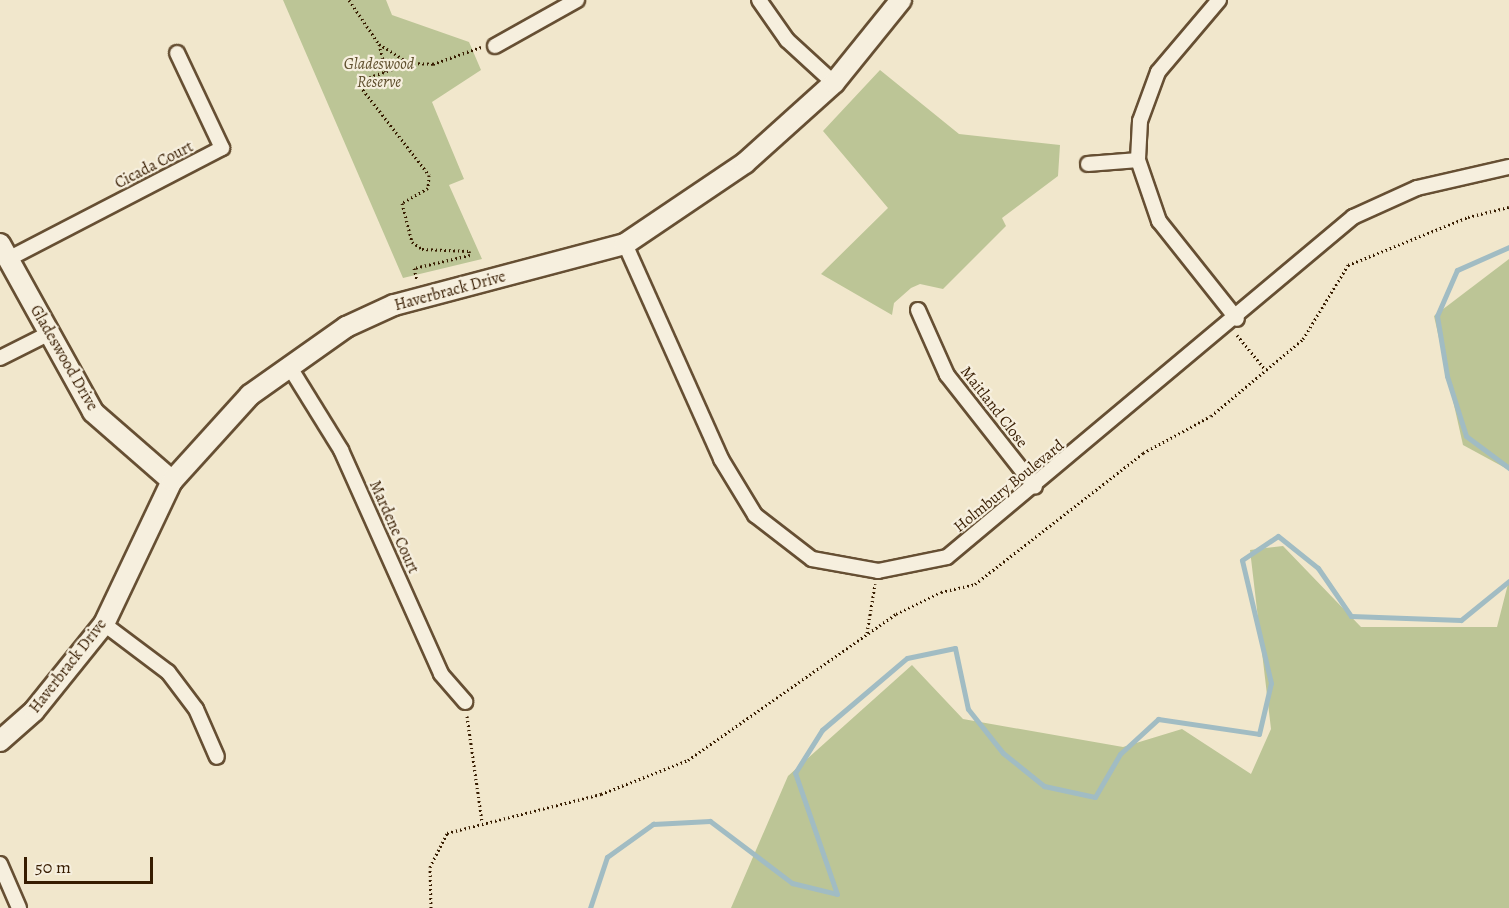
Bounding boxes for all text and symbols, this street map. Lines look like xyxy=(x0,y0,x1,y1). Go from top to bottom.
park label: Gladeswood Reserve xyxy=(344,54,414,92)
street label: Cicada Court xyxy=(112,137,196,193)
street label: Haverbrack Drive xyxy=(392,267,508,315)
street label: Gladeswood Drive xyxy=(26,302,102,414)
street label: Maitland Close xyxy=(956,362,1032,452)
street label: Holmbury Boulevard xyxy=(950,436,1068,536)
street label: Mardene Court xyxy=(365,478,423,576)
street label: Haverbrack Drive xyxy=(25,615,111,717)
scale bar xyxy=(27,845,156,883)
text: 50 m xyxy=(35,855,71,879)

